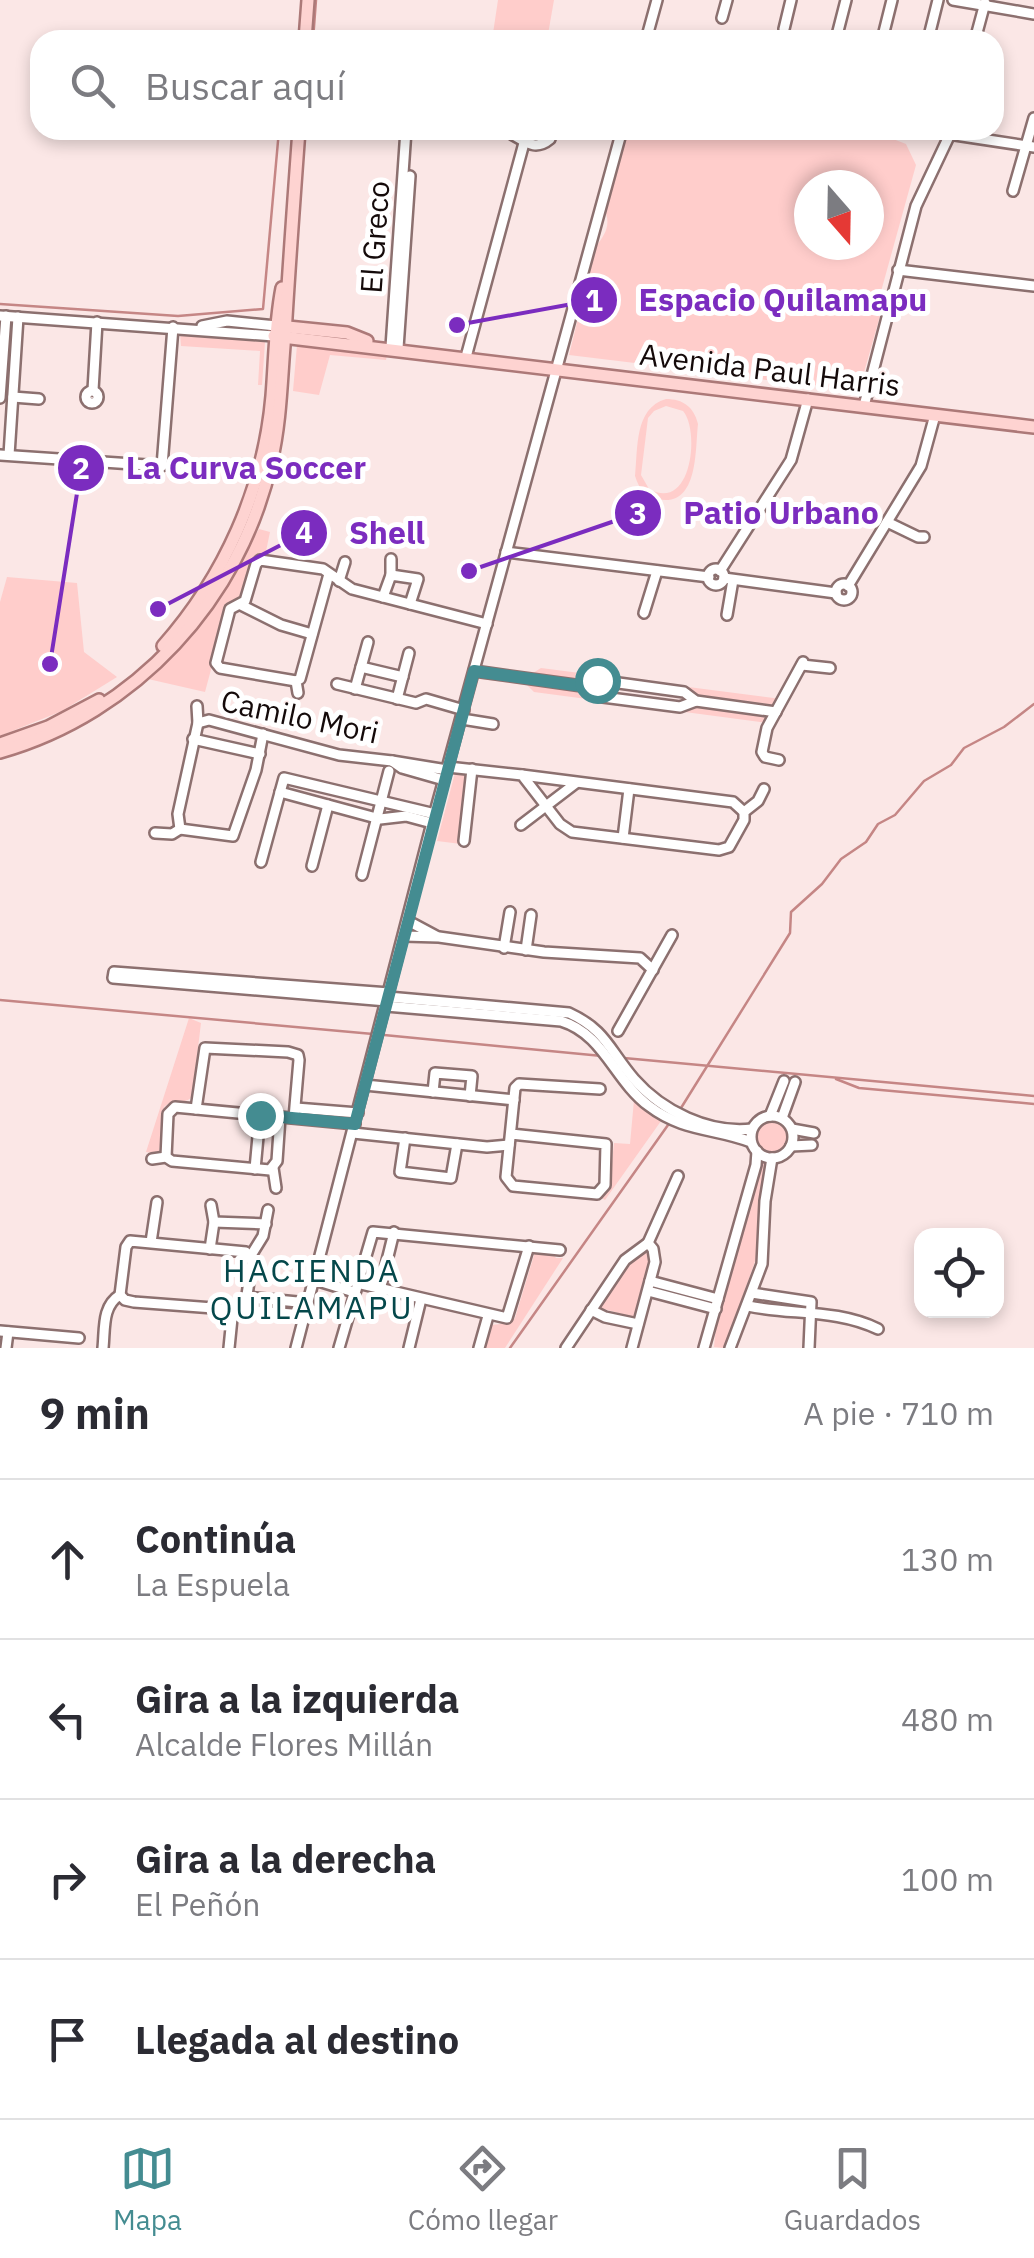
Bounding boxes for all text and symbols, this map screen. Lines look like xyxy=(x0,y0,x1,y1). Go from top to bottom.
search box xyxy=(30,30,1004,140)
icon: search xyxy=(65,58,120,113)
text: Buscar aquí xyxy=(145,61,346,110)
north arrow xyxy=(794,170,884,260)
street label: El Greco xyxy=(351,179,397,295)
callout: Espacio Quilamapu xyxy=(569,269,948,331)
text: Espacio Quilamapu xyxy=(639,278,927,320)
text: 1 xyxy=(585,280,603,319)
street label: Avenida Paul Harris xyxy=(637,334,903,404)
callout: La Curva Soccer xyxy=(56,437,386,499)
text: La Curva Soccer xyxy=(126,446,366,488)
text: 2 xyxy=(72,448,90,487)
callout: Patio Urbano xyxy=(613,482,899,544)
text: Patio Urbano xyxy=(683,491,879,533)
text: 3 xyxy=(629,493,647,532)
callout: Shell xyxy=(279,502,445,564)
text: Shell xyxy=(349,511,425,553)
text: 4 xyxy=(295,512,313,551)
route start xyxy=(575,658,621,704)
street label: Camilo Mori xyxy=(218,680,382,752)
route end xyxy=(238,1093,284,1139)
map controls xyxy=(914,1228,1004,1318)
button: locate xyxy=(914,1228,1004,1318)
district label: HACIENDA QUILAMAPU xyxy=(210,1249,414,1328)
text: 9 min xyxy=(40,1386,150,1441)
text: A pie · 710 m xyxy=(803,1392,994,1434)
text: Continúa xyxy=(135,1514,296,1563)
icon: ahead xyxy=(40,1532,95,1587)
text: 130 m xyxy=(901,1538,994,1580)
text: La Espuela xyxy=(135,1563,290,1605)
text: Gira a la izquierda xyxy=(135,1674,459,1723)
icon: left xyxy=(40,1692,95,1747)
text: 480 m xyxy=(901,1698,994,1740)
text: Alcalde Flores Millán xyxy=(135,1723,433,1765)
text: Gira a la derecha xyxy=(135,1834,436,1883)
icon: right xyxy=(40,1852,95,1907)
text: 100 m xyxy=(901,1858,994,1900)
text: El Peñón xyxy=(135,1883,261,1925)
icon: arrive xyxy=(40,2012,95,2067)
text: Llegada al destino xyxy=(135,2015,459,2064)
tab: Mapa xyxy=(113,2141,182,2238)
tab: Cómo llegar xyxy=(408,2141,558,2238)
tab: Guardados xyxy=(784,2141,921,2238)

